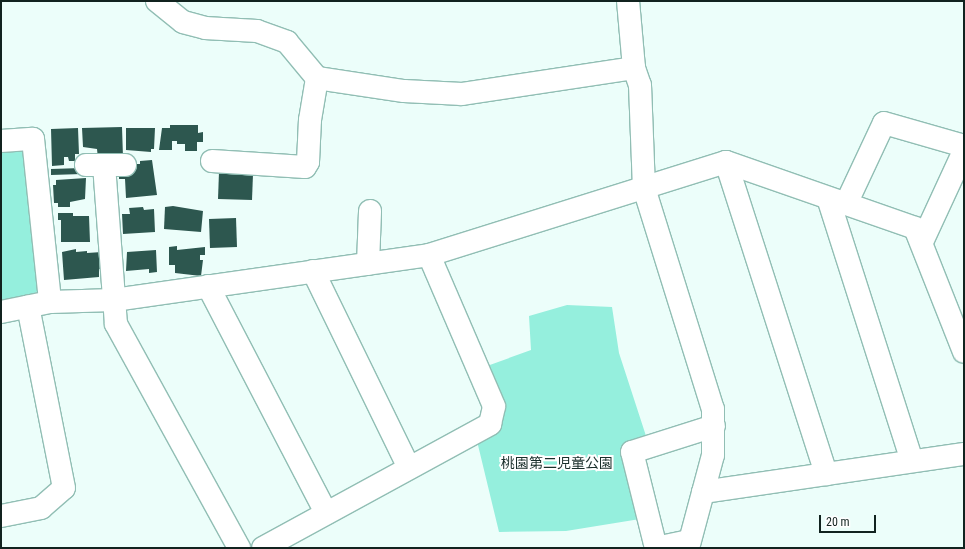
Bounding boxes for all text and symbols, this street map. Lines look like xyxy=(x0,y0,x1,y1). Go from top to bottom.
park label: 桃園第二児童公園 xyxy=(501,455,613,471)
scale bar xyxy=(821,507,878,533)
text: 20 m xyxy=(826,515,850,529)

